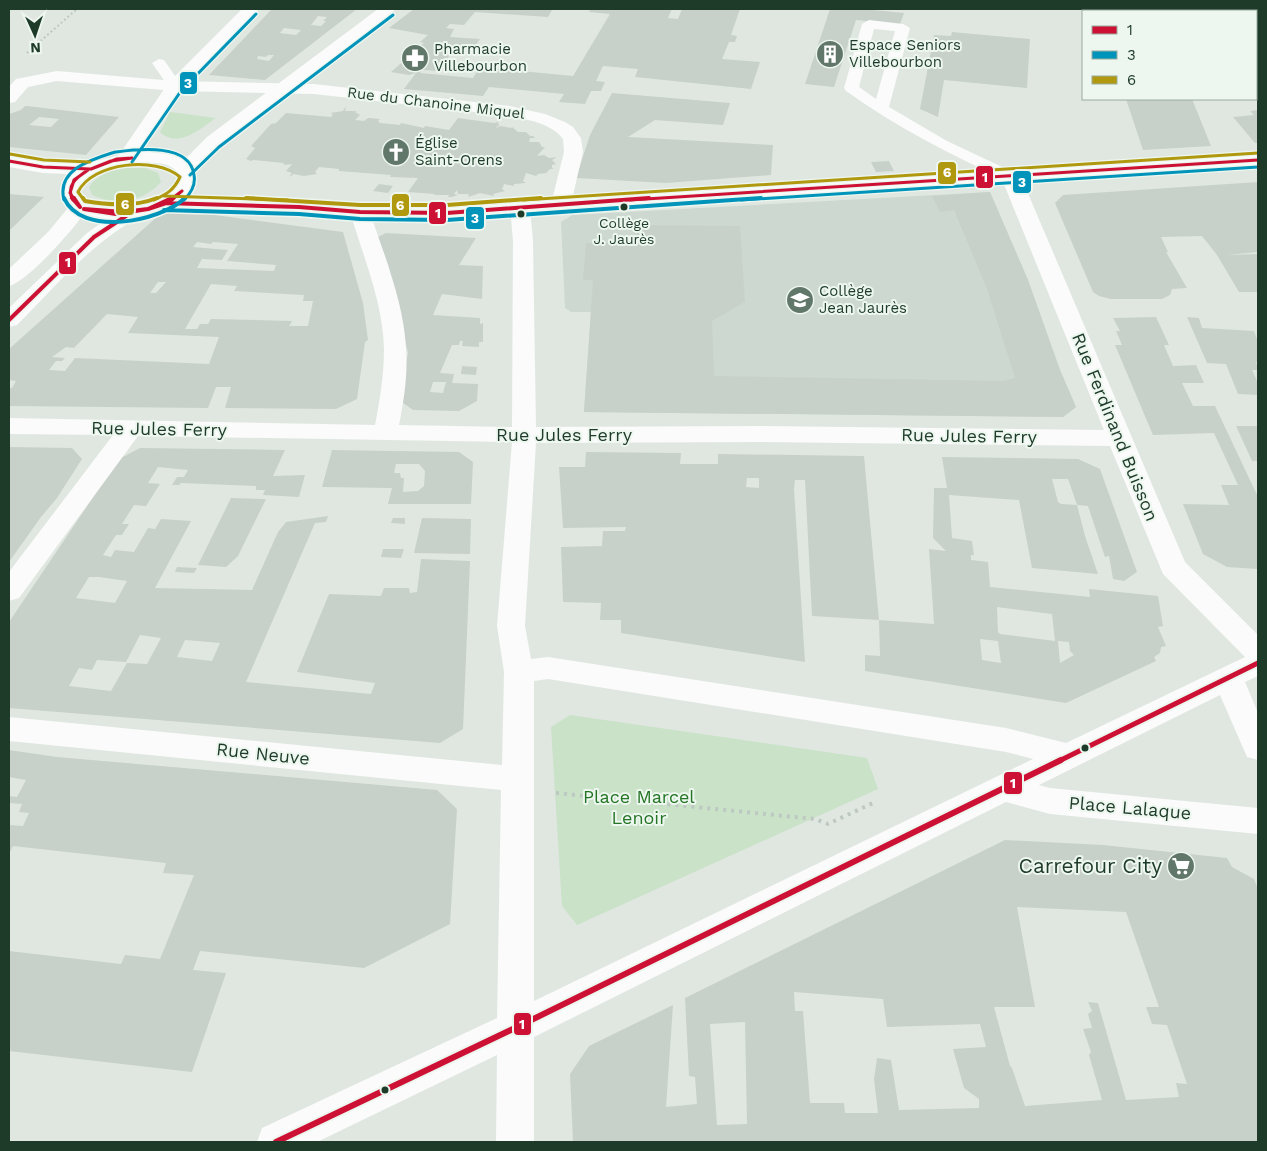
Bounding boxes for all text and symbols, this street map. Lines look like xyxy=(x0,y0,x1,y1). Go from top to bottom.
north arrow xyxy=(10,10,60,60)
legend xyxy=(1082,10,1257,100)
text: 1 xyxy=(1127,21,1133,39)
place label: Espace Seniors Villebourbon xyxy=(849,36,961,71)
building icon: Espace Seniors Villebourbon xyxy=(815,39,845,69)
text: N xyxy=(30,40,41,56)
place label: Pharmacie Villebourbon xyxy=(434,40,527,75)
pharmacy icon: Pharmacie Villebourbon xyxy=(400,43,430,73)
text: 3 xyxy=(1127,46,1136,64)
line badge: 3 xyxy=(179,71,198,95)
text: 6 xyxy=(1127,71,1136,89)
text: 3 xyxy=(184,75,192,91)
street label: Rue du Chanoine Miquel xyxy=(346,83,526,123)
place label: Église Saint-Orens xyxy=(415,134,503,169)
church icon: Église Saint-Orens xyxy=(381,137,411,167)
line badge: 6 xyxy=(937,161,957,185)
text: 6 xyxy=(943,164,952,180)
line badge: 1 xyxy=(975,165,994,189)
text: 1 xyxy=(982,169,988,185)
line badge: 3 xyxy=(1012,170,1032,194)
text: 3 xyxy=(1018,174,1026,190)
line badge: 6 xyxy=(115,192,135,216)
line badge: 6 xyxy=(391,193,410,217)
text: 6 xyxy=(121,196,130,212)
text: 6 xyxy=(396,197,405,213)
line badge: 1 xyxy=(428,201,447,225)
marker: Collège J. Jaurès xyxy=(619,202,629,212)
text: 1 xyxy=(435,205,441,221)
line badge: 3 xyxy=(465,206,485,230)
unlabelled marker xyxy=(516,209,526,219)
text: 3 xyxy=(471,210,479,226)
place label: Collège J. Jaurès xyxy=(594,215,654,247)
line badge: 1 xyxy=(58,251,77,275)
text: 1 xyxy=(65,254,71,270)
place label: Collège Jean Jaurès xyxy=(819,282,907,317)
school or university icon: Collège Jean Jaurès xyxy=(785,285,815,315)
street label: Rue Ferdinand Buisson xyxy=(1068,330,1163,524)
street label: Rue Jules Ferry xyxy=(91,417,228,440)
street label: Rue Jules Ferry xyxy=(496,424,633,445)
street label: Rue Jules Ferry xyxy=(901,424,1038,447)
street label: Rue Neuve xyxy=(215,738,311,769)
unlabelled marker xyxy=(1080,743,1090,753)
line badge: 1 xyxy=(1003,771,1023,795)
text: 1 xyxy=(1010,775,1016,791)
park label: Place Marcel Lenoir xyxy=(583,786,695,828)
street label: Place Lalaque xyxy=(1068,792,1192,823)
supermarket icon: Carrefour City xyxy=(1166,851,1196,881)
place label: Carrefour City xyxy=(1019,853,1162,878)
line badge: 1 xyxy=(513,1012,532,1036)
text: 1 xyxy=(519,1016,525,1032)
unlabelled marker xyxy=(380,1085,390,1095)

